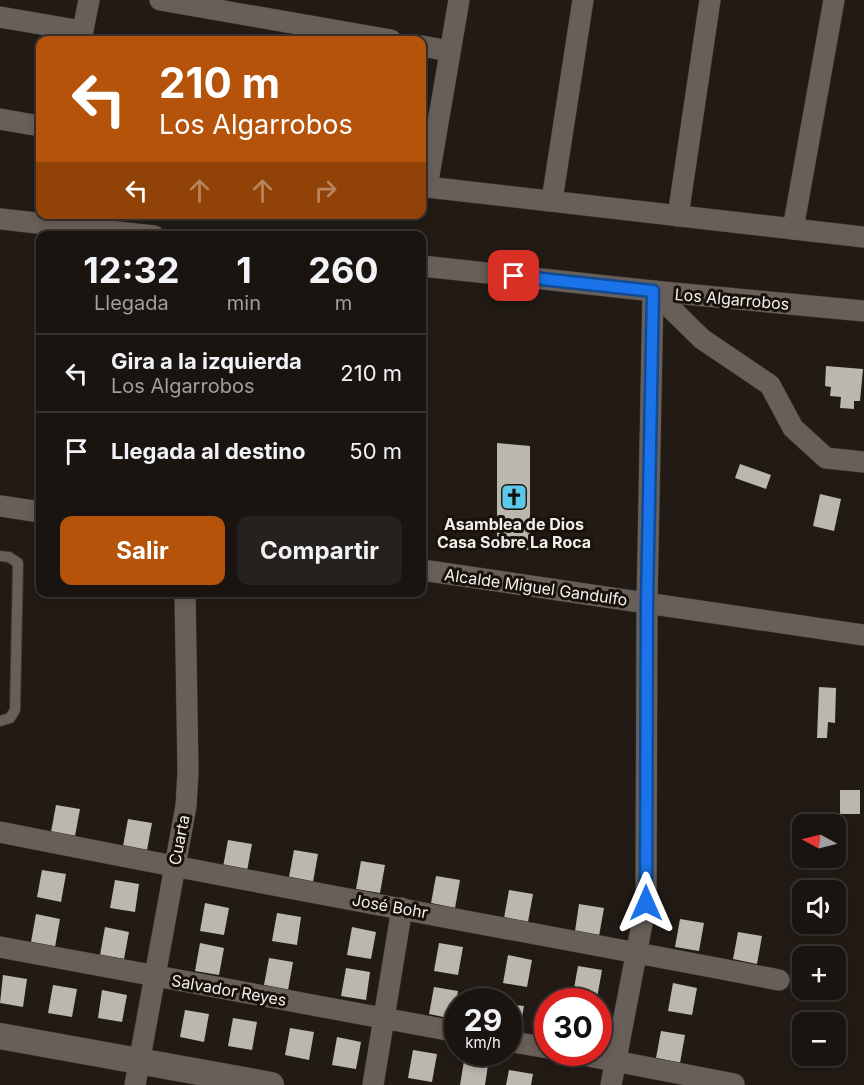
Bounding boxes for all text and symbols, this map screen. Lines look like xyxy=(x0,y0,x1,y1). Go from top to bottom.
text: 210 m xyxy=(159,57,280,108)
icon: left xyxy=(60,60,138,138)
text: Los Algarrobos xyxy=(159,108,353,141)
icon: left xyxy=(120,174,153,207)
icon: ahead xyxy=(183,174,216,207)
icon: ahead xyxy=(246,174,279,207)
icon: right xyxy=(309,174,342,207)
text: 12:32 xyxy=(83,248,179,292)
text: 1 xyxy=(236,248,252,292)
text: 260 xyxy=(308,248,379,292)
pin xyxy=(488,250,539,301)
icon: arrive xyxy=(497,259,530,292)
street label: Los Algarrobos xyxy=(674,284,790,314)
text: Llegada xyxy=(94,291,169,315)
text: min xyxy=(227,291,261,315)
text: m xyxy=(335,291,352,315)
text: Gira a la izquierda xyxy=(111,348,302,374)
icon: left xyxy=(60,357,93,390)
text: 210 m xyxy=(340,360,402,386)
text: Los Algarrobos xyxy=(111,374,254,398)
icon: arrive xyxy=(60,435,93,468)
text: Llegada al destino xyxy=(111,438,305,464)
text: 50 m xyxy=(349,438,402,464)
church icon: Asamblea de Dios Casa Sobre La Roca xyxy=(499,482,529,512)
place label: Asamblea de Dios Casa Sobre La Roca xyxy=(437,514,591,552)
button: Salir xyxy=(60,516,225,585)
button: Compartir xyxy=(237,516,402,585)
street label: Alcalde Miguel Gandulfo xyxy=(443,564,629,610)
street label: Cuarta xyxy=(164,813,194,867)
north arrow xyxy=(792,814,846,868)
map controls xyxy=(792,814,846,1066)
position arrow xyxy=(614,871,678,935)
button: sound xyxy=(792,880,846,934)
street label: José Bohr xyxy=(351,890,429,922)
button: + xyxy=(792,946,846,1000)
street label: Salvador Reyes xyxy=(170,970,288,1010)
speed limit sign: 30 xyxy=(534,988,612,1066)
text: 29 xyxy=(464,1002,502,1038)
button: − xyxy=(792,1012,846,1066)
text: km/h xyxy=(465,1033,501,1052)

